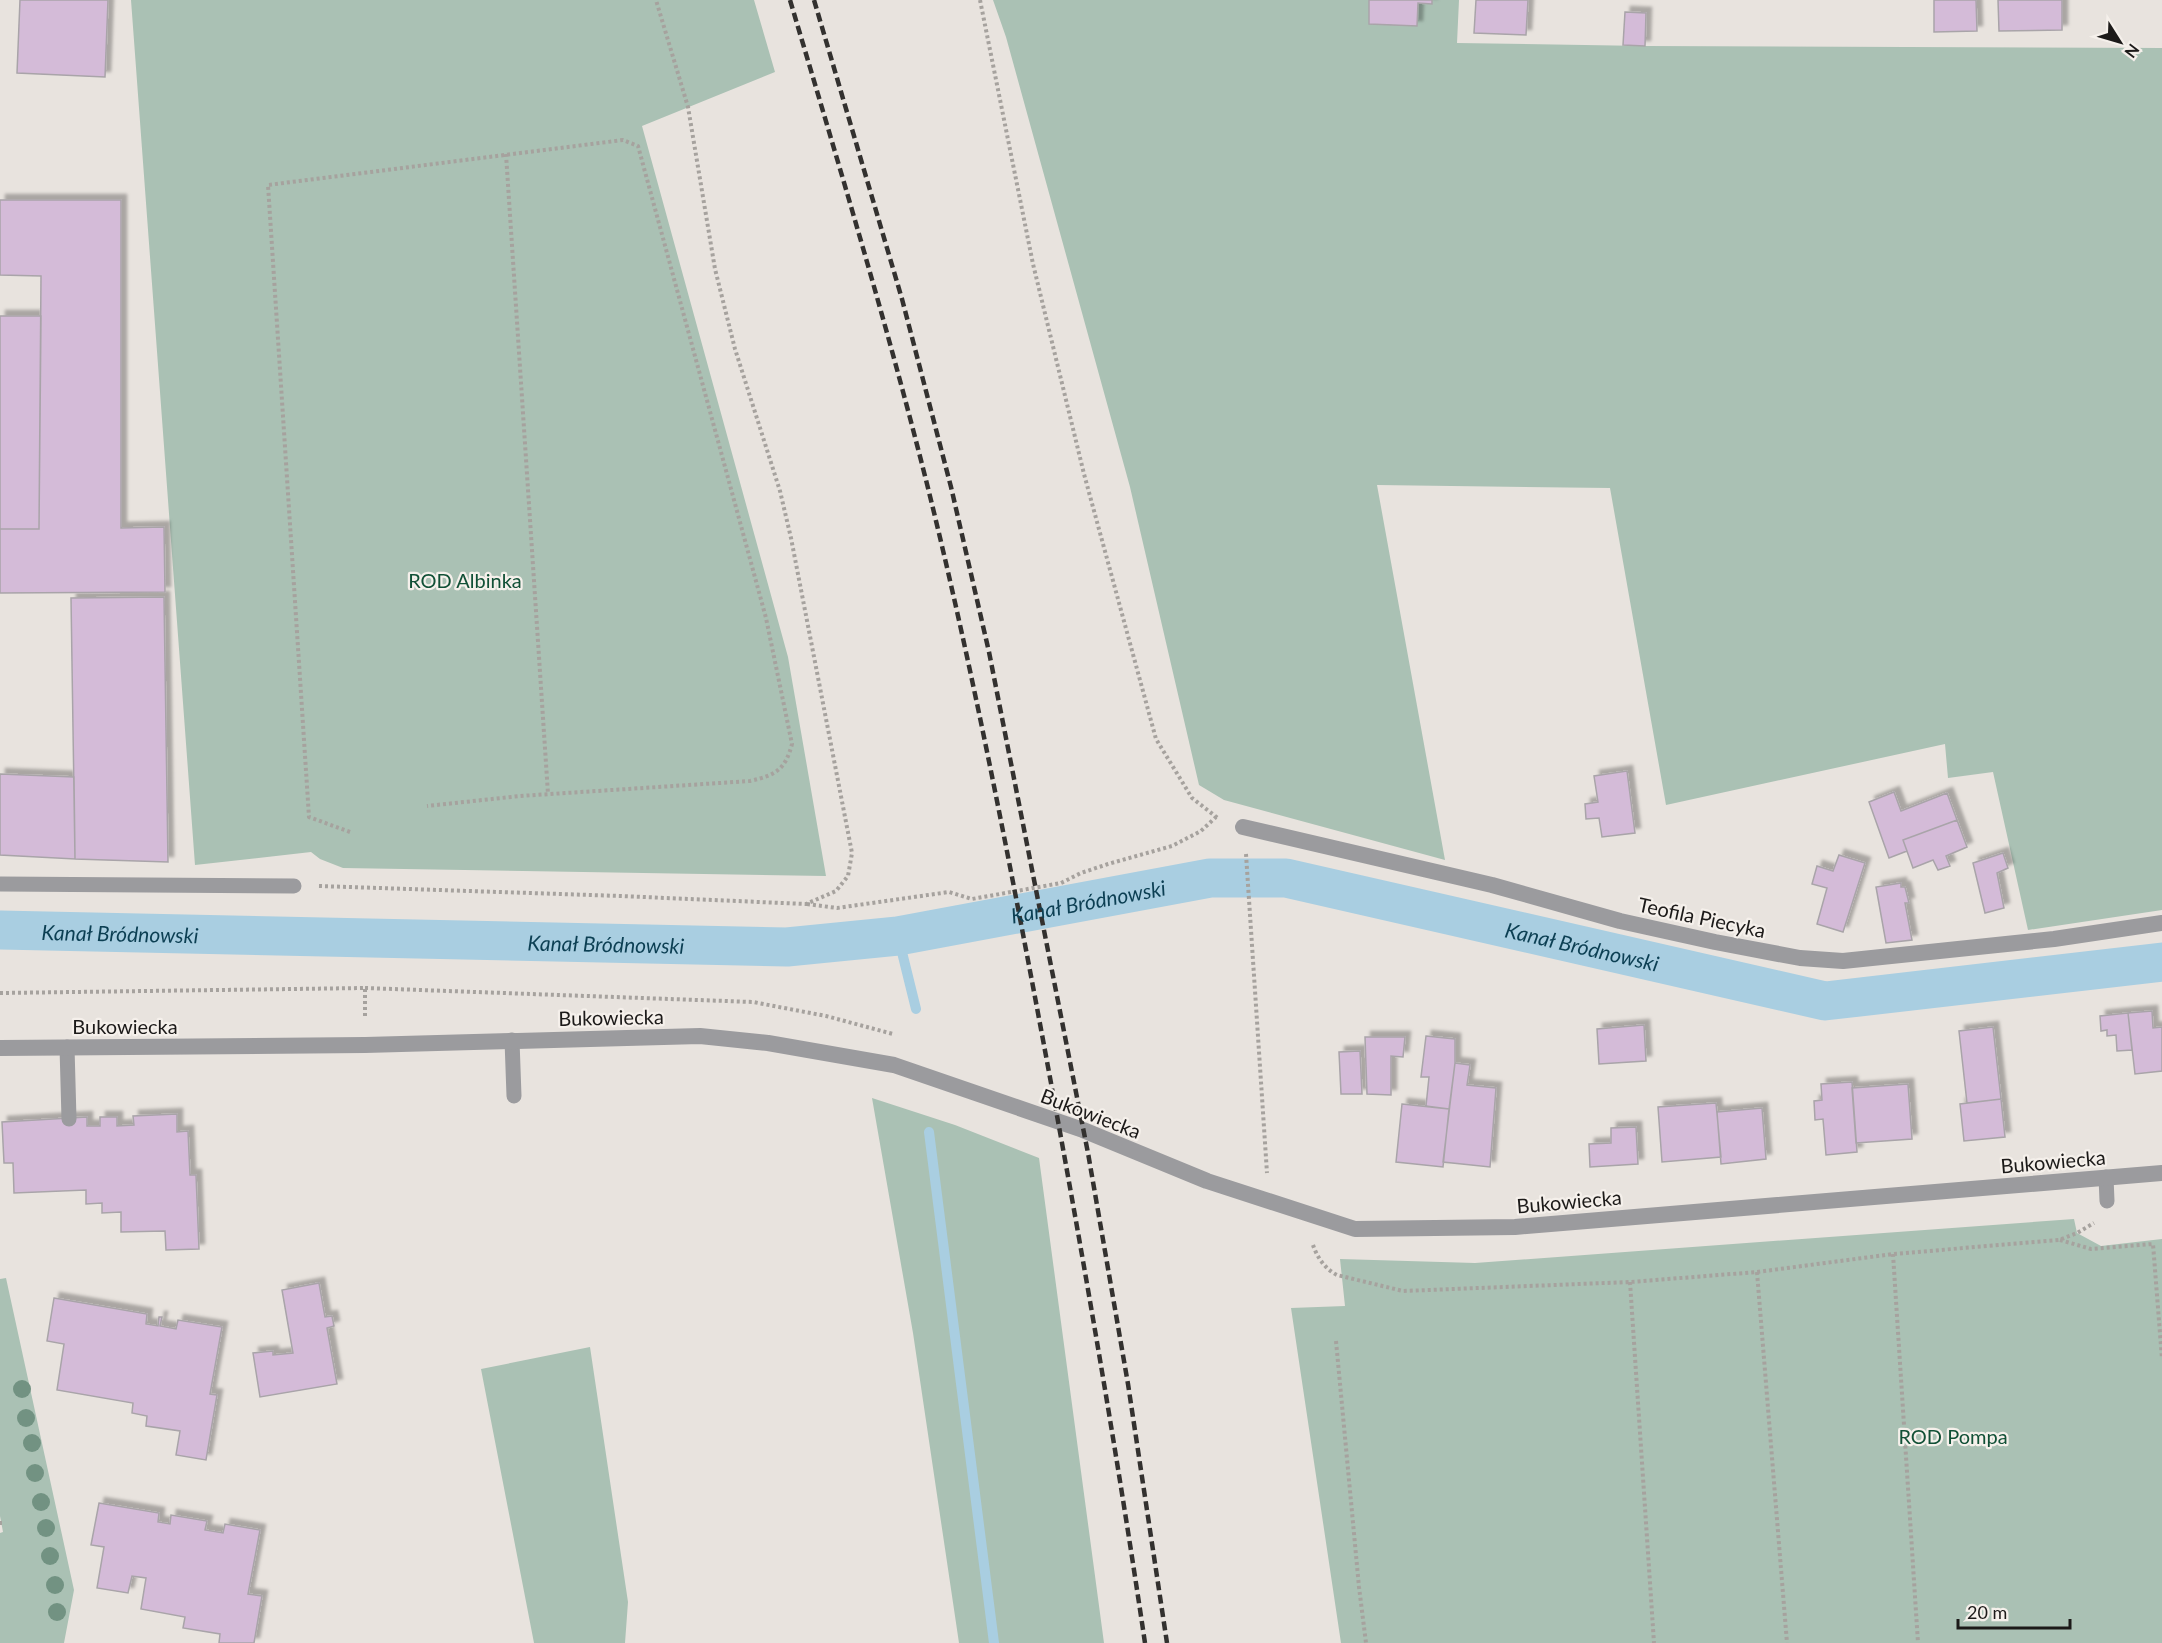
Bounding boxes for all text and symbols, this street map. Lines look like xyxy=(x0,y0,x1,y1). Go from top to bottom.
north arrow xyxy=(2090,12,2150,72)
text: N xyxy=(2121,41,2144,62)
park label: ROD Albinka xyxy=(408,568,522,592)
water label: Kanał Bródnowski xyxy=(1009,874,1168,927)
street label: Teofila Piecyka xyxy=(1636,892,1768,942)
water label: Kanał Bródnowski xyxy=(1503,916,1662,975)
water label: Kanał Bródnowski xyxy=(41,918,199,947)
water label: Kanał Bródnowski xyxy=(527,929,685,957)
street label: Bukowiecka xyxy=(558,1004,664,1030)
street label: Bukowiecka xyxy=(72,1014,178,1038)
street label: Bukowiecka xyxy=(1038,1083,1144,1143)
street label: Bukowiecka xyxy=(1999,1144,2107,1178)
street label: Bukowiecka xyxy=(1515,1184,1623,1218)
park label: ROD Pompa xyxy=(1898,1424,2008,1448)
scale bar xyxy=(1958,1592,2070,1630)
text: 20 m xyxy=(1967,1601,2007,1623)

